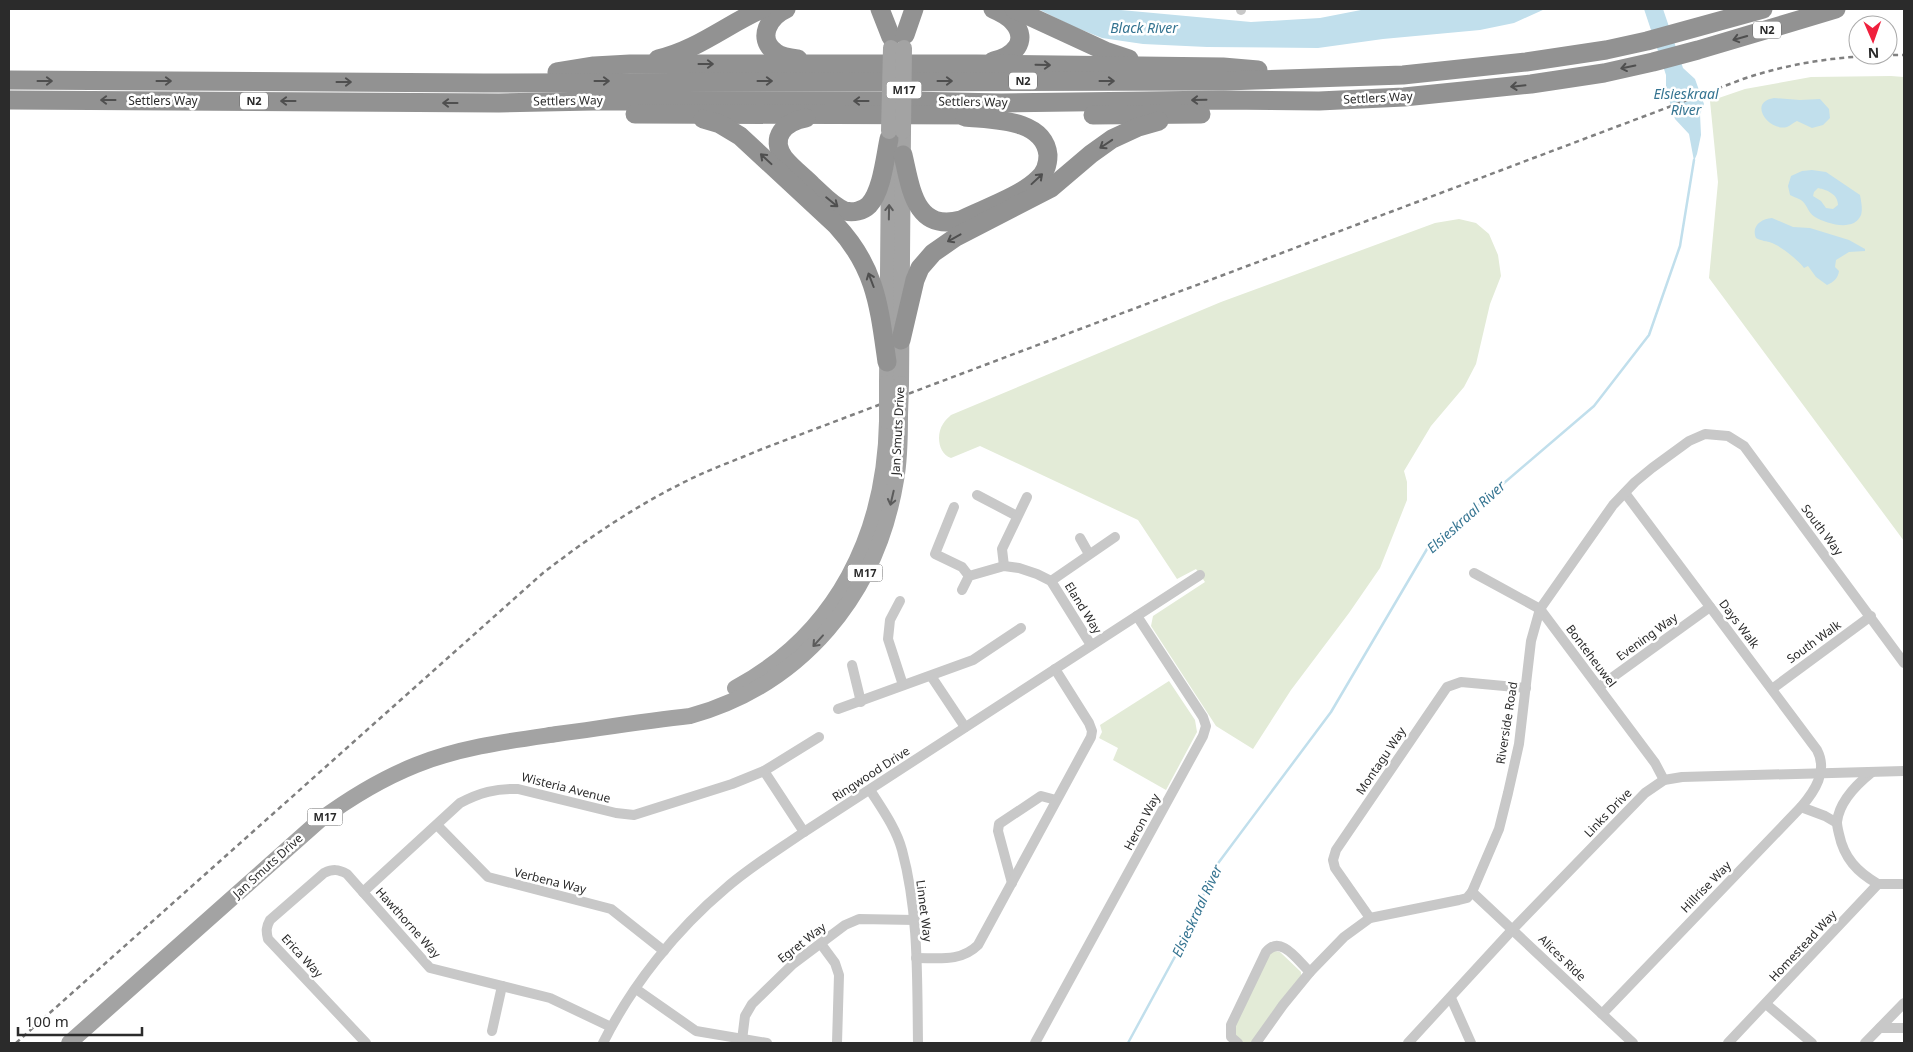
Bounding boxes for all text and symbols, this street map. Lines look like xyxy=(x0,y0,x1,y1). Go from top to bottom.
north arrow xyxy=(1848,15,1898,65)
water label: Black River xyxy=(1110,18,1178,37)
road number: N2 xyxy=(1753,22,1781,38)
one-way arrow xyxy=(1732,34,1748,44)
text: N xyxy=(1867,44,1879,63)
one-way arrow xyxy=(698,59,714,69)
one-way arrow xyxy=(1035,60,1051,69)
one-way arrow xyxy=(1621,63,1637,73)
road number: N2 xyxy=(1009,72,1037,90)
one-way arrow xyxy=(36,76,52,85)
one-way arrow xyxy=(156,76,172,86)
one-way arrow xyxy=(594,76,610,86)
one-way arrow xyxy=(756,76,773,86)
one-way arrow xyxy=(936,76,953,86)
one-way arrow xyxy=(1099,76,1115,86)
one-way arrow xyxy=(336,77,352,87)
one-way arrow xyxy=(1510,81,1526,91)
road number: M17 xyxy=(886,82,922,98)
water label: Elsieskraal River xyxy=(1653,84,1719,119)
street label: Settlers Way xyxy=(1343,87,1414,108)
street label: Settlers Way xyxy=(533,91,604,110)
street label: Settlers Way xyxy=(128,92,199,109)
road number: N2 xyxy=(240,92,268,110)
street label: Settlers Way xyxy=(938,92,1009,111)
one-way arrow xyxy=(100,95,116,105)
one-way arrow xyxy=(1191,95,1208,105)
one-way arrow xyxy=(280,96,296,106)
one-way arrow xyxy=(854,96,870,106)
one-way arrow xyxy=(443,98,459,107)
one-way arrow xyxy=(1099,139,1113,149)
one-way arrow xyxy=(759,153,772,165)
one-way arrow xyxy=(1030,173,1043,185)
one-way arrow xyxy=(825,197,838,208)
one-way arrow xyxy=(884,204,894,220)
one-way arrow xyxy=(948,234,962,244)
one-way arrow xyxy=(866,273,875,288)
street label: Jan Smuts Drive xyxy=(887,386,908,477)
water label: Elsieskraal River xyxy=(1422,476,1509,557)
one-way arrow xyxy=(887,490,896,506)
street label: South Way xyxy=(1798,501,1848,559)
road number: M17 xyxy=(848,564,882,582)
street label: Eland Way xyxy=(1061,579,1107,638)
street label: Days Walk xyxy=(1715,596,1764,652)
street label: Evening Way xyxy=(1613,608,1681,665)
street label: South Walk xyxy=(1783,616,1845,667)
street label: Bonteheuwel xyxy=(1562,621,1621,691)
one-way arrow xyxy=(812,634,824,647)
street label: Riverside Road xyxy=(1492,680,1521,765)
street label: Montagu Way xyxy=(1352,723,1410,798)
street label: Ringwood Drive xyxy=(829,742,913,805)
street label: Wisteria Avenue xyxy=(520,768,613,807)
street label: Links Drive xyxy=(1580,784,1635,841)
street label: Heron Way xyxy=(1120,790,1164,853)
road number: M17 xyxy=(308,809,342,826)
street label: Jan Smuts Drive xyxy=(228,830,306,902)
street label: Hillrise Way xyxy=(1677,857,1735,916)
water label: Elsieskraal River xyxy=(1167,861,1226,960)
street label: Verbena Way xyxy=(512,863,589,898)
street label: Linnet Way xyxy=(912,879,937,944)
street label: Hawthorne Way xyxy=(372,883,445,962)
street label: Homestead Way xyxy=(1765,906,1841,985)
street label: Egret Way xyxy=(774,918,830,967)
street label: Erica Way xyxy=(278,930,328,982)
street label: Alices Ride xyxy=(1535,931,1590,985)
scale bar xyxy=(18,1004,141,1036)
text: 100 m xyxy=(25,1011,69,1031)

